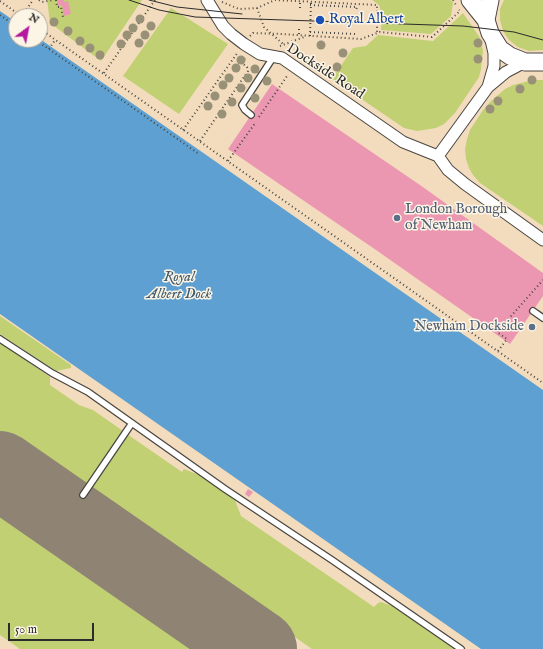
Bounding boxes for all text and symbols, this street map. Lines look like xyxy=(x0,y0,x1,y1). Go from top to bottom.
north arrow xyxy=(8,8,48,48)
text: N xyxy=(26,10,42,27)
place label: Royal Albert xyxy=(329,12,404,28)
marker: Royal Albert xyxy=(314,14,326,26)
street label: Dockside Road xyxy=(283,41,367,103)
place label: London Borough of Newham xyxy=(405,202,507,234)
marker: London Borough of Newham xyxy=(392,213,402,223)
water label: Royal Albert Dock xyxy=(147,269,211,304)
place label: Newham Dockside xyxy=(415,319,524,335)
marker: Newham Dockside xyxy=(527,322,537,332)
scale bar xyxy=(10,615,96,641)
text: 50 m xyxy=(15,622,37,637)

